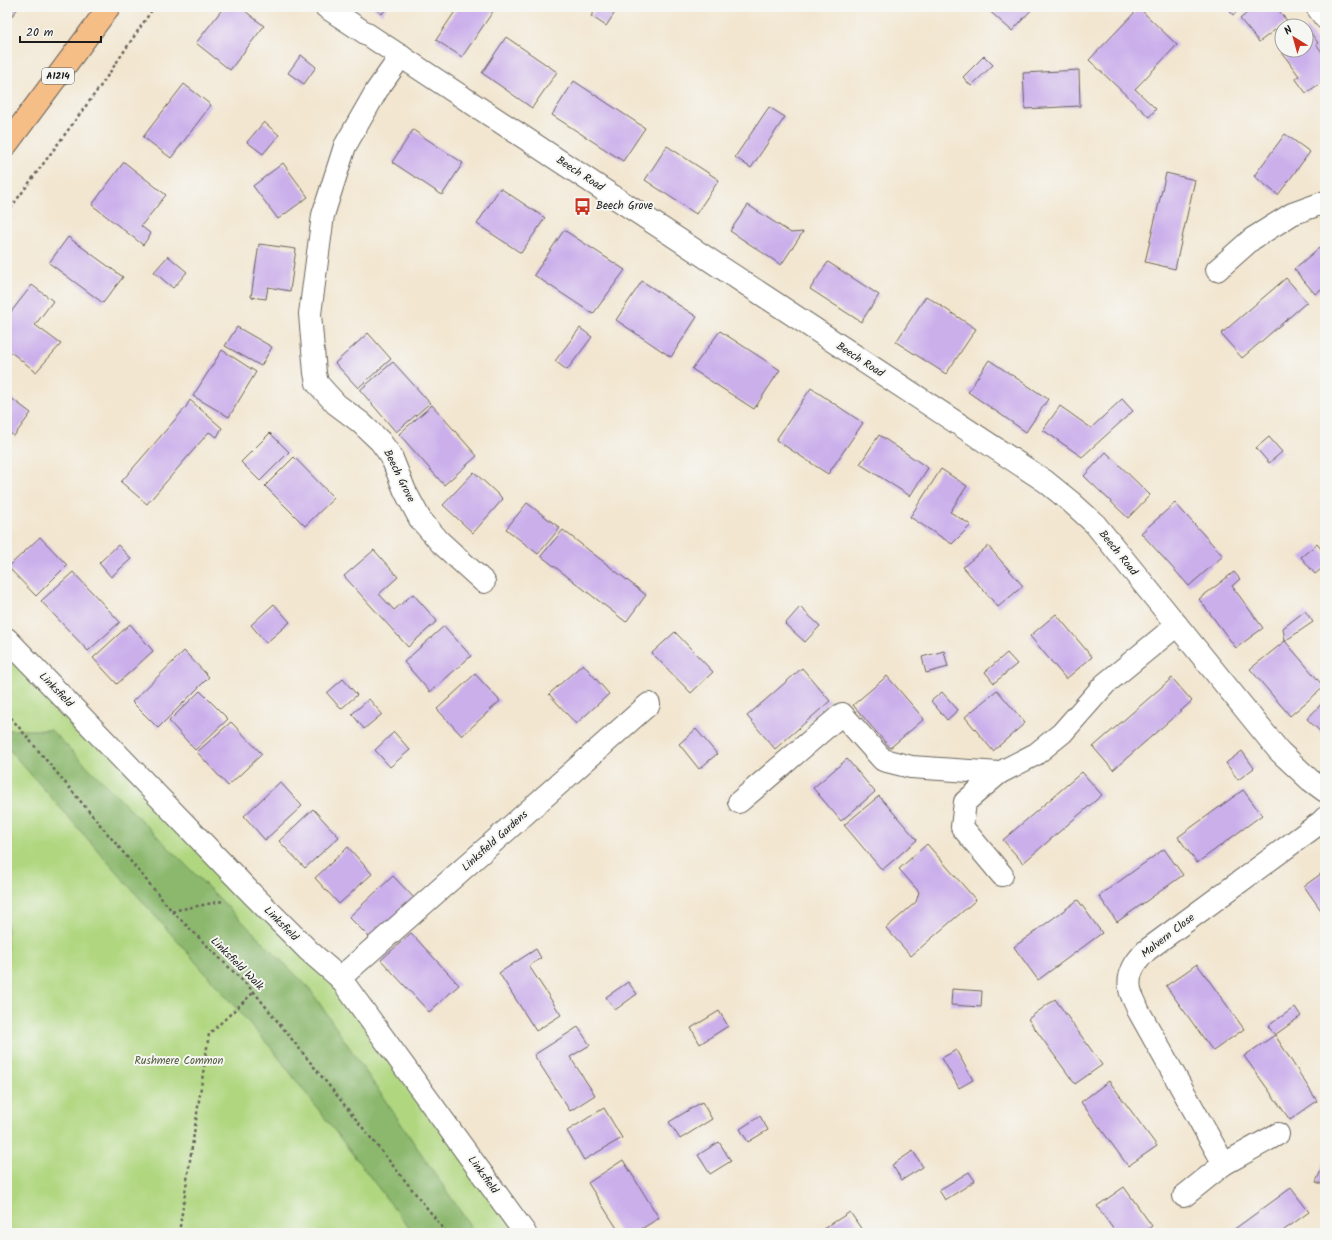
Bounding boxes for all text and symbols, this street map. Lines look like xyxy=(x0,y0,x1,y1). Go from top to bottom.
scale bar xyxy=(20,18,101,44)
north arrow xyxy=(1274,18,1314,58)
text: N xyxy=(1280,22,1297,40)
text: 20 m xyxy=(26,23,54,42)
road number: A1214 xyxy=(42,68,74,84)
street label: Beech Road xyxy=(552,152,608,197)
bus stop icon: Beech Grove xyxy=(573,196,593,216)
place label: Beech Grove xyxy=(596,197,653,215)
street label: Beech Road xyxy=(832,338,888,383)
street label: Beech Grove xyxy=(378,446,420,506)
street label: Beech Road xyxy=(1094,526,1142,580)
street label: Linksfield xyxy=(34,668,78,712)
street label: Linksfield Gardens xyxy=(458,806,533,876)
street label: Linksfield xyxy=(259,902,303,946)
street label: Malvern Close xyxy=(1137,909,1199,963)
street label: Linksfield Walk xyxy=(206,933,268,995)
park label: Rushmere Common xyxy=(135,1052,224,1070)
street label: Linksfield xyxy=(463,1152,503,1198)

